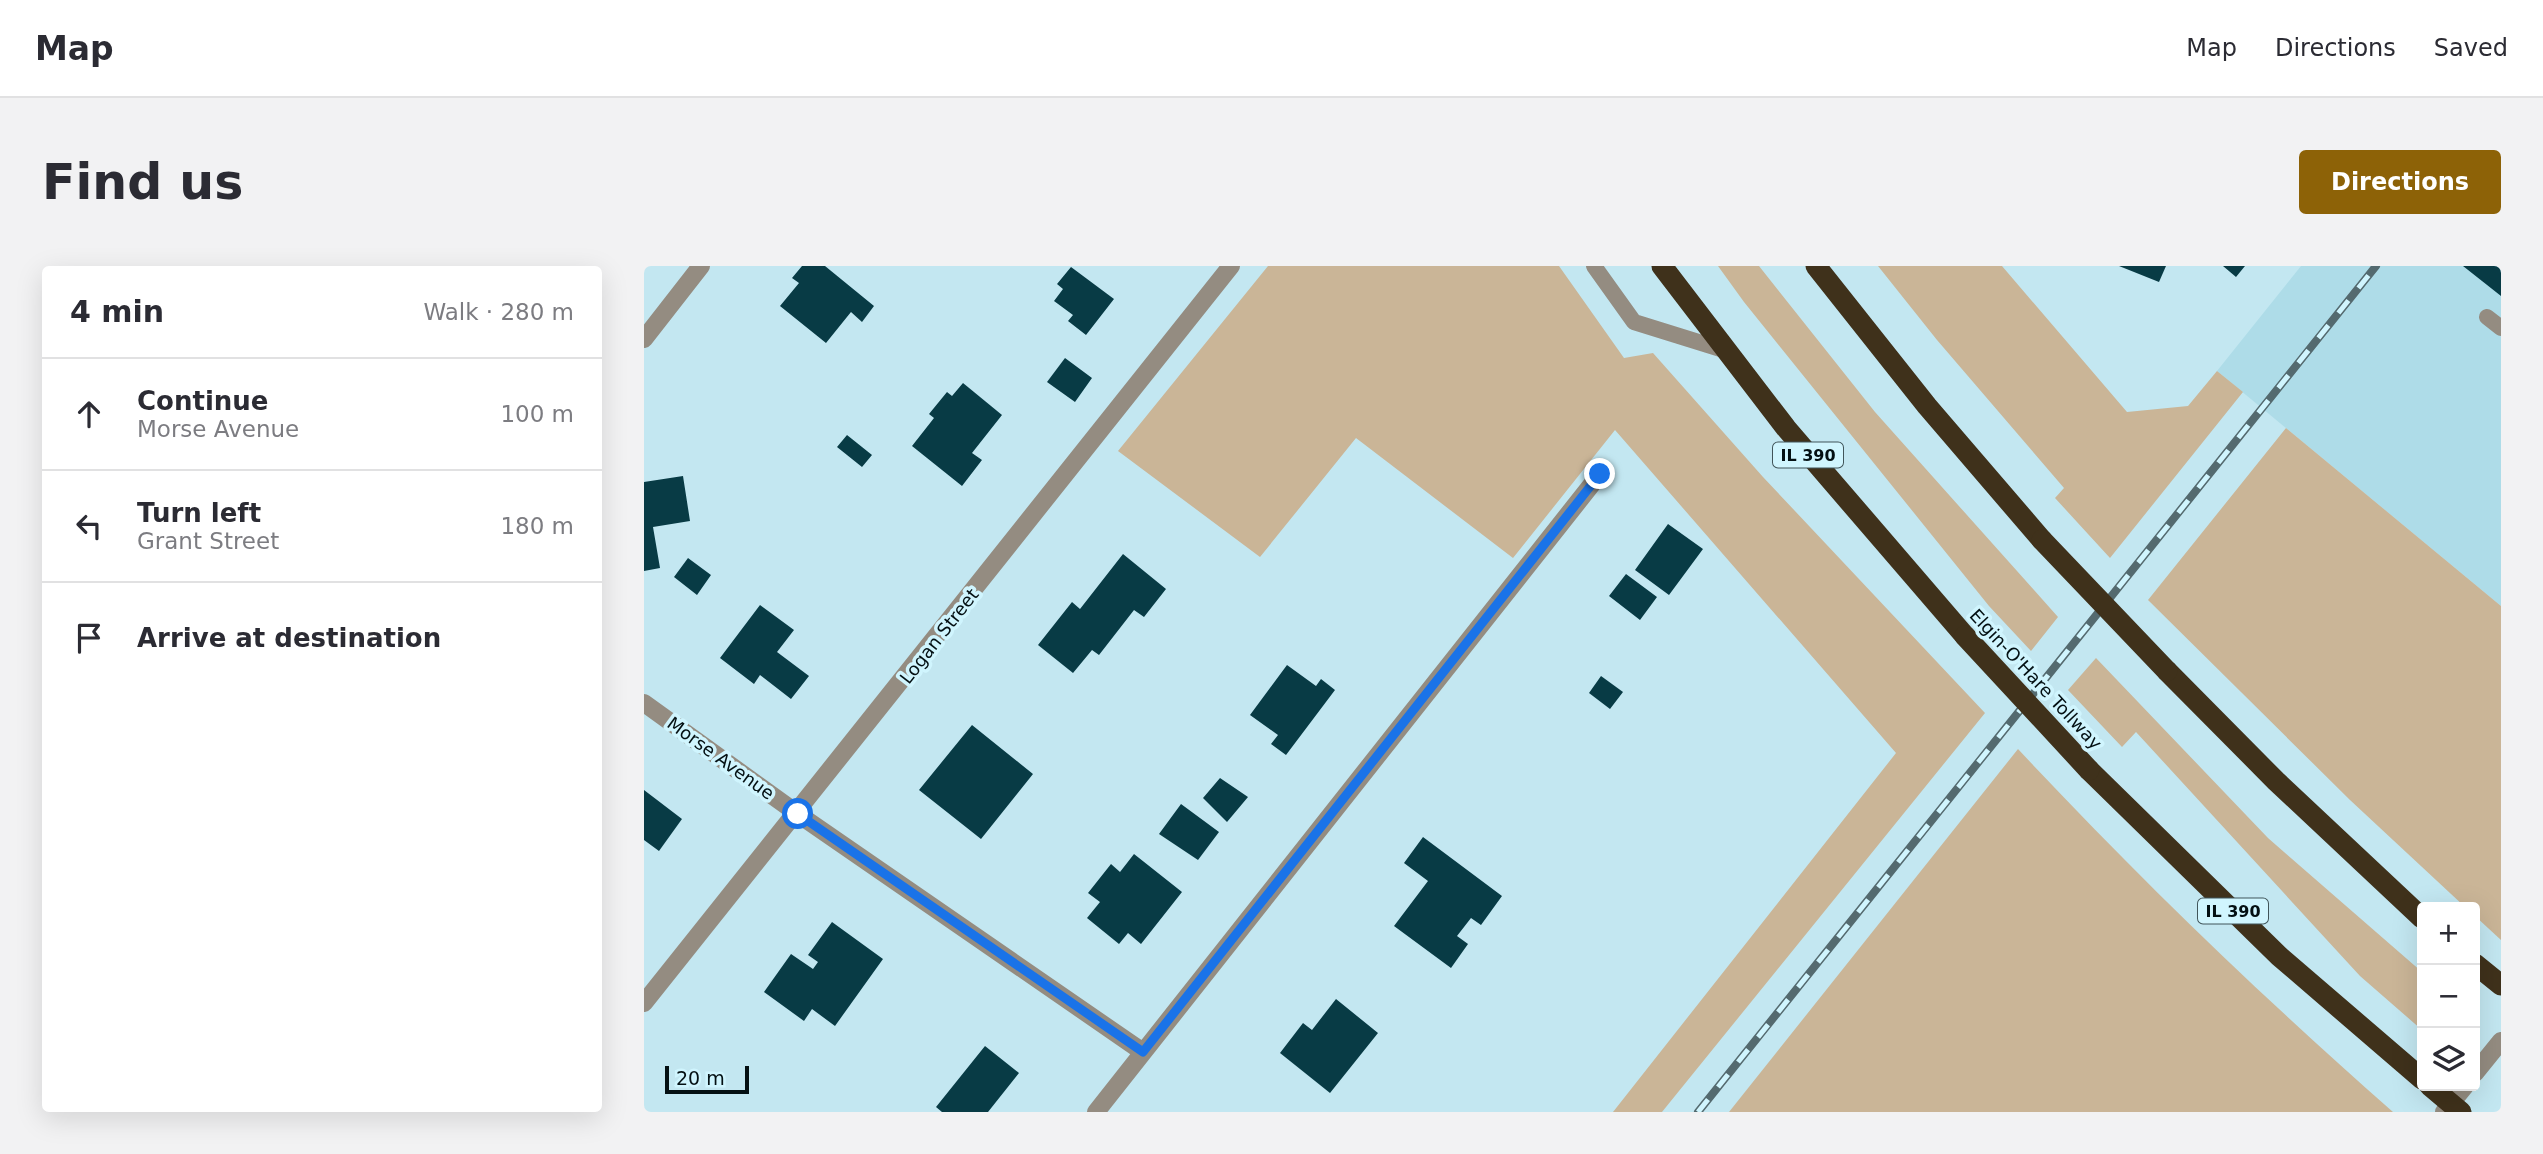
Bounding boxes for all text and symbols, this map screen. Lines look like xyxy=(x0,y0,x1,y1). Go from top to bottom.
text: Map xyxy=(35,29,114,68)
text: Map xyxy=(2186,34,2237,62)
text: Directions xyxy=(2275,34,2396,62)
text: Saved xyxy=(2434,34,2508,62)
button: Directions xyxy=(2299,150,2501,214)
text: Find us xyxy=(42,154,243,211)
text: 4 min xyxy=(70,294,164,329)
text: Walk · 280 m xyxy=(423,299,574,325)
text: Continue xyxy=(137,386,268,416)
icon: ahead xyxy=(70,395,108,433)
text: 100 m xyxy=(500,401,574,427)
text: Morse Avenue xyxy=(137,416,299,442)
road number: IL 390 xyxy=(1773,442,1843,468)
route end xyxy=(1584,458,1615,489)
text: Turn left xyxy=(137,498,261,528)
icon: left xyxy=(70,507,108,545)
text: 180 m xyxy=(500,513,574,539)
text: Grant Street xyxy=(137,528,279,554)
street label: Logan Street xyxy=(895,584,983,688)
street label: Elgin-O'Hare Tollway xyxy=(1966,605,2107,754)
icon: arrive xyxy=(70,619,108,657)
text: Arrive at destination xyxy=(137,623,441,653)
street label: Morse Avenue xyxy=(663,712,779,804)
route start xyxy=(782,798,813,829)
road number: IL 390 xyxy=(2198,898,2268,924)
map controls xyxy=(2417,902,2480,1091)
button: + xyxy=(2417,902,2480,965)
button: − xyxy=(2417,965,2480,1028)
button: layers xyxy=(2417,1028,2480,1091)
scale bar xyxy=(665,1063,749,1095)
text: 20 m xyxy=(676,1067,725,1089)

